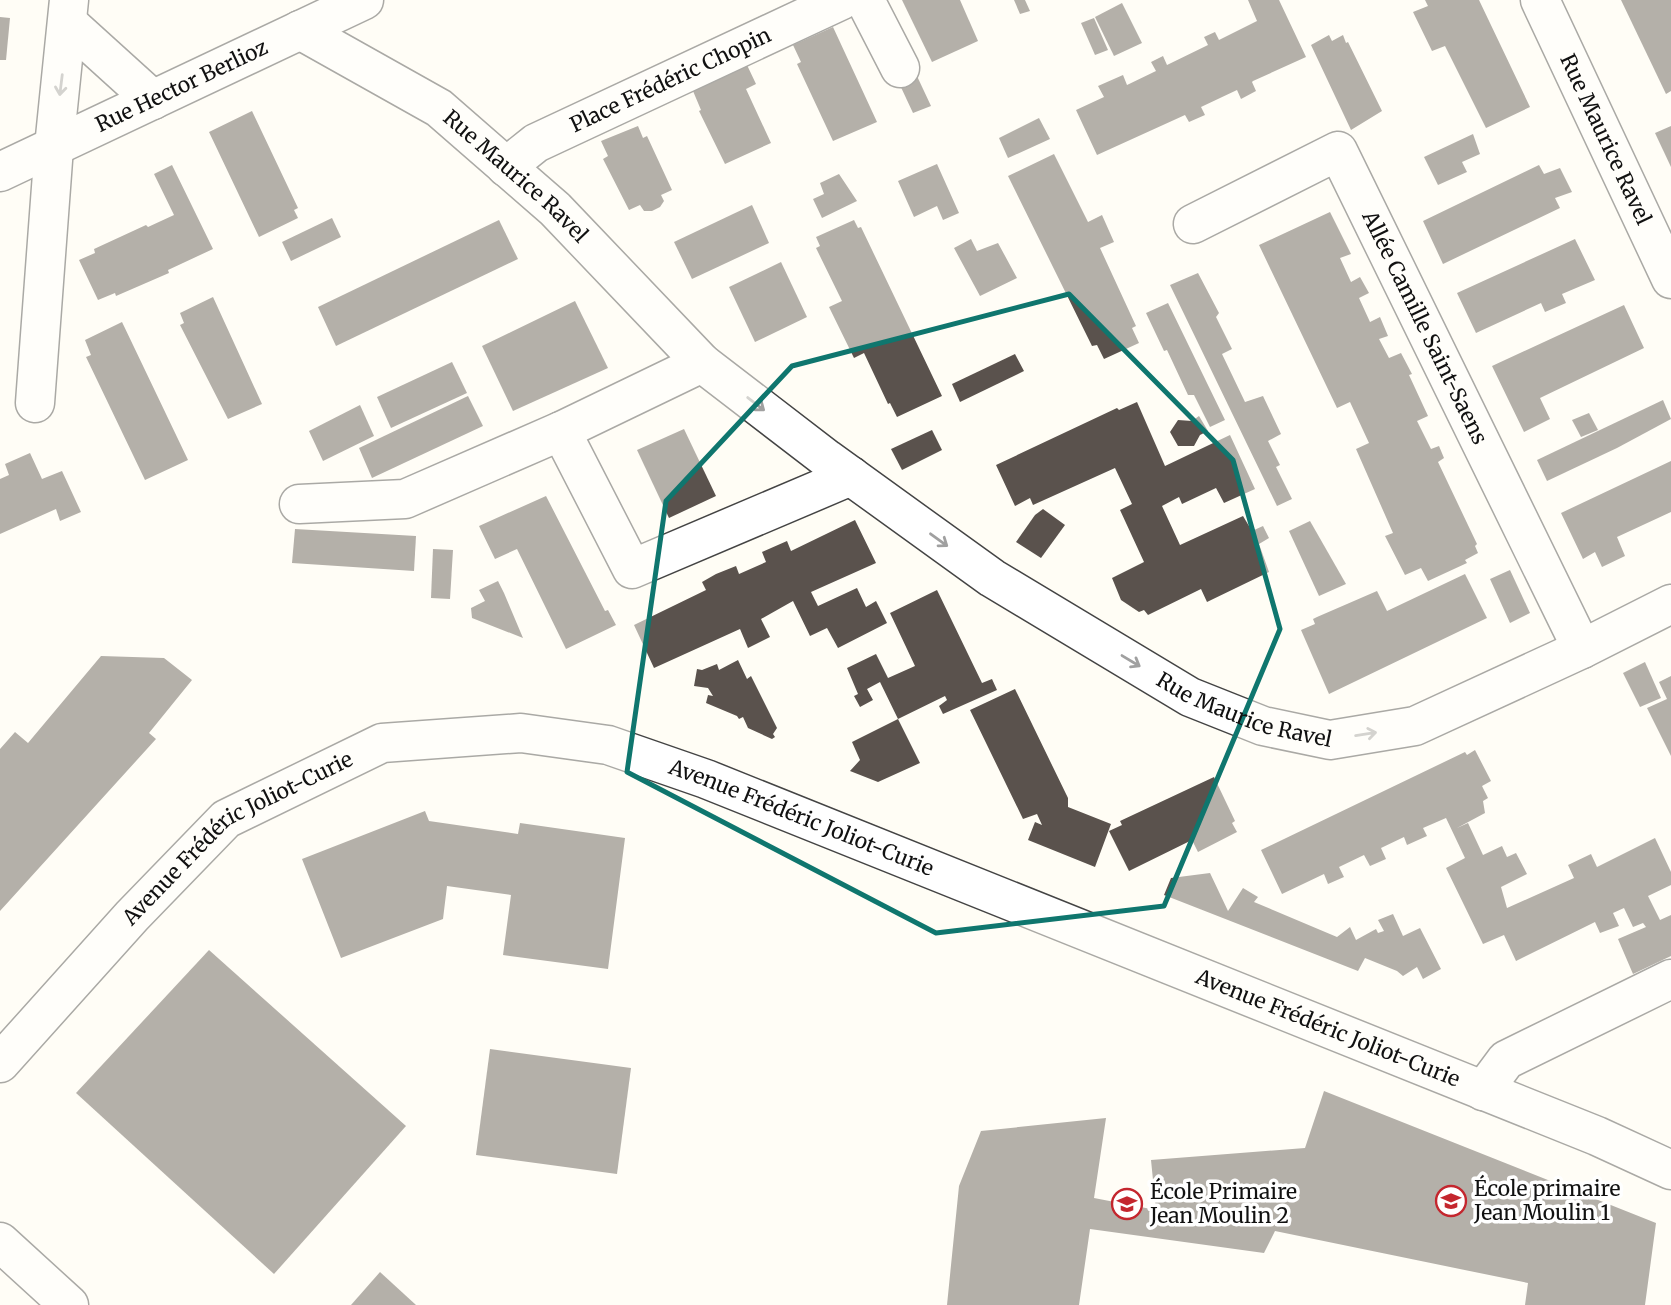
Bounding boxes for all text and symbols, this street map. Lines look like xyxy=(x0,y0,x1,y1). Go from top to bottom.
street label: Place Frédéric Chopin xyxy=(565,21,775,138)
street label: Rue Hector Berlioz xyxy=(91,33,272,138)
street label: Rue Maurice Ravel xyxy=(1554,49,1658,229)
one-way arrow xyxy=(54,73,67,96)
street label: Rue Maurice Ravel xyxy=(438,104,594,248)
street label: Allée Camille Saint-Saens xyxy=(1356,205,1494,449)
one-way arrow xyxy=(747,397,765,412)
one-way arrow xyxy=(929,533,948,547)
one-way arrow xyxy=(1121,655,1141,669)
street label: Rue Maurice Ravel xyxy=(1152,666,1335,753)
one-way arrow xyxy=(1354,727,1377,740)
street label: Avenue Frédéric Joliot-Curie xyxy=(116,745,357,931)
street label: Avenue Frédéric Joliot-Curie xyxy=(665,753,938,882)
street label: Avenue Frédéric Joliot-Curie xyxy=(1191,962,1464,1093)
place label: École primaire Jean Moulin 1 xyxy=(1473,1174,1620,1226)
place label: École Primaire Jean Moulin 2 xyxy=(1149,1177,1297,1229)
school or university icon: École primaire Jean Moulin 1 xyxy=(1434,1184,1468,1218)
school or university icon: École Primaire Jean Moulin 2 xyxy=(1110,1187,1144,1221)

